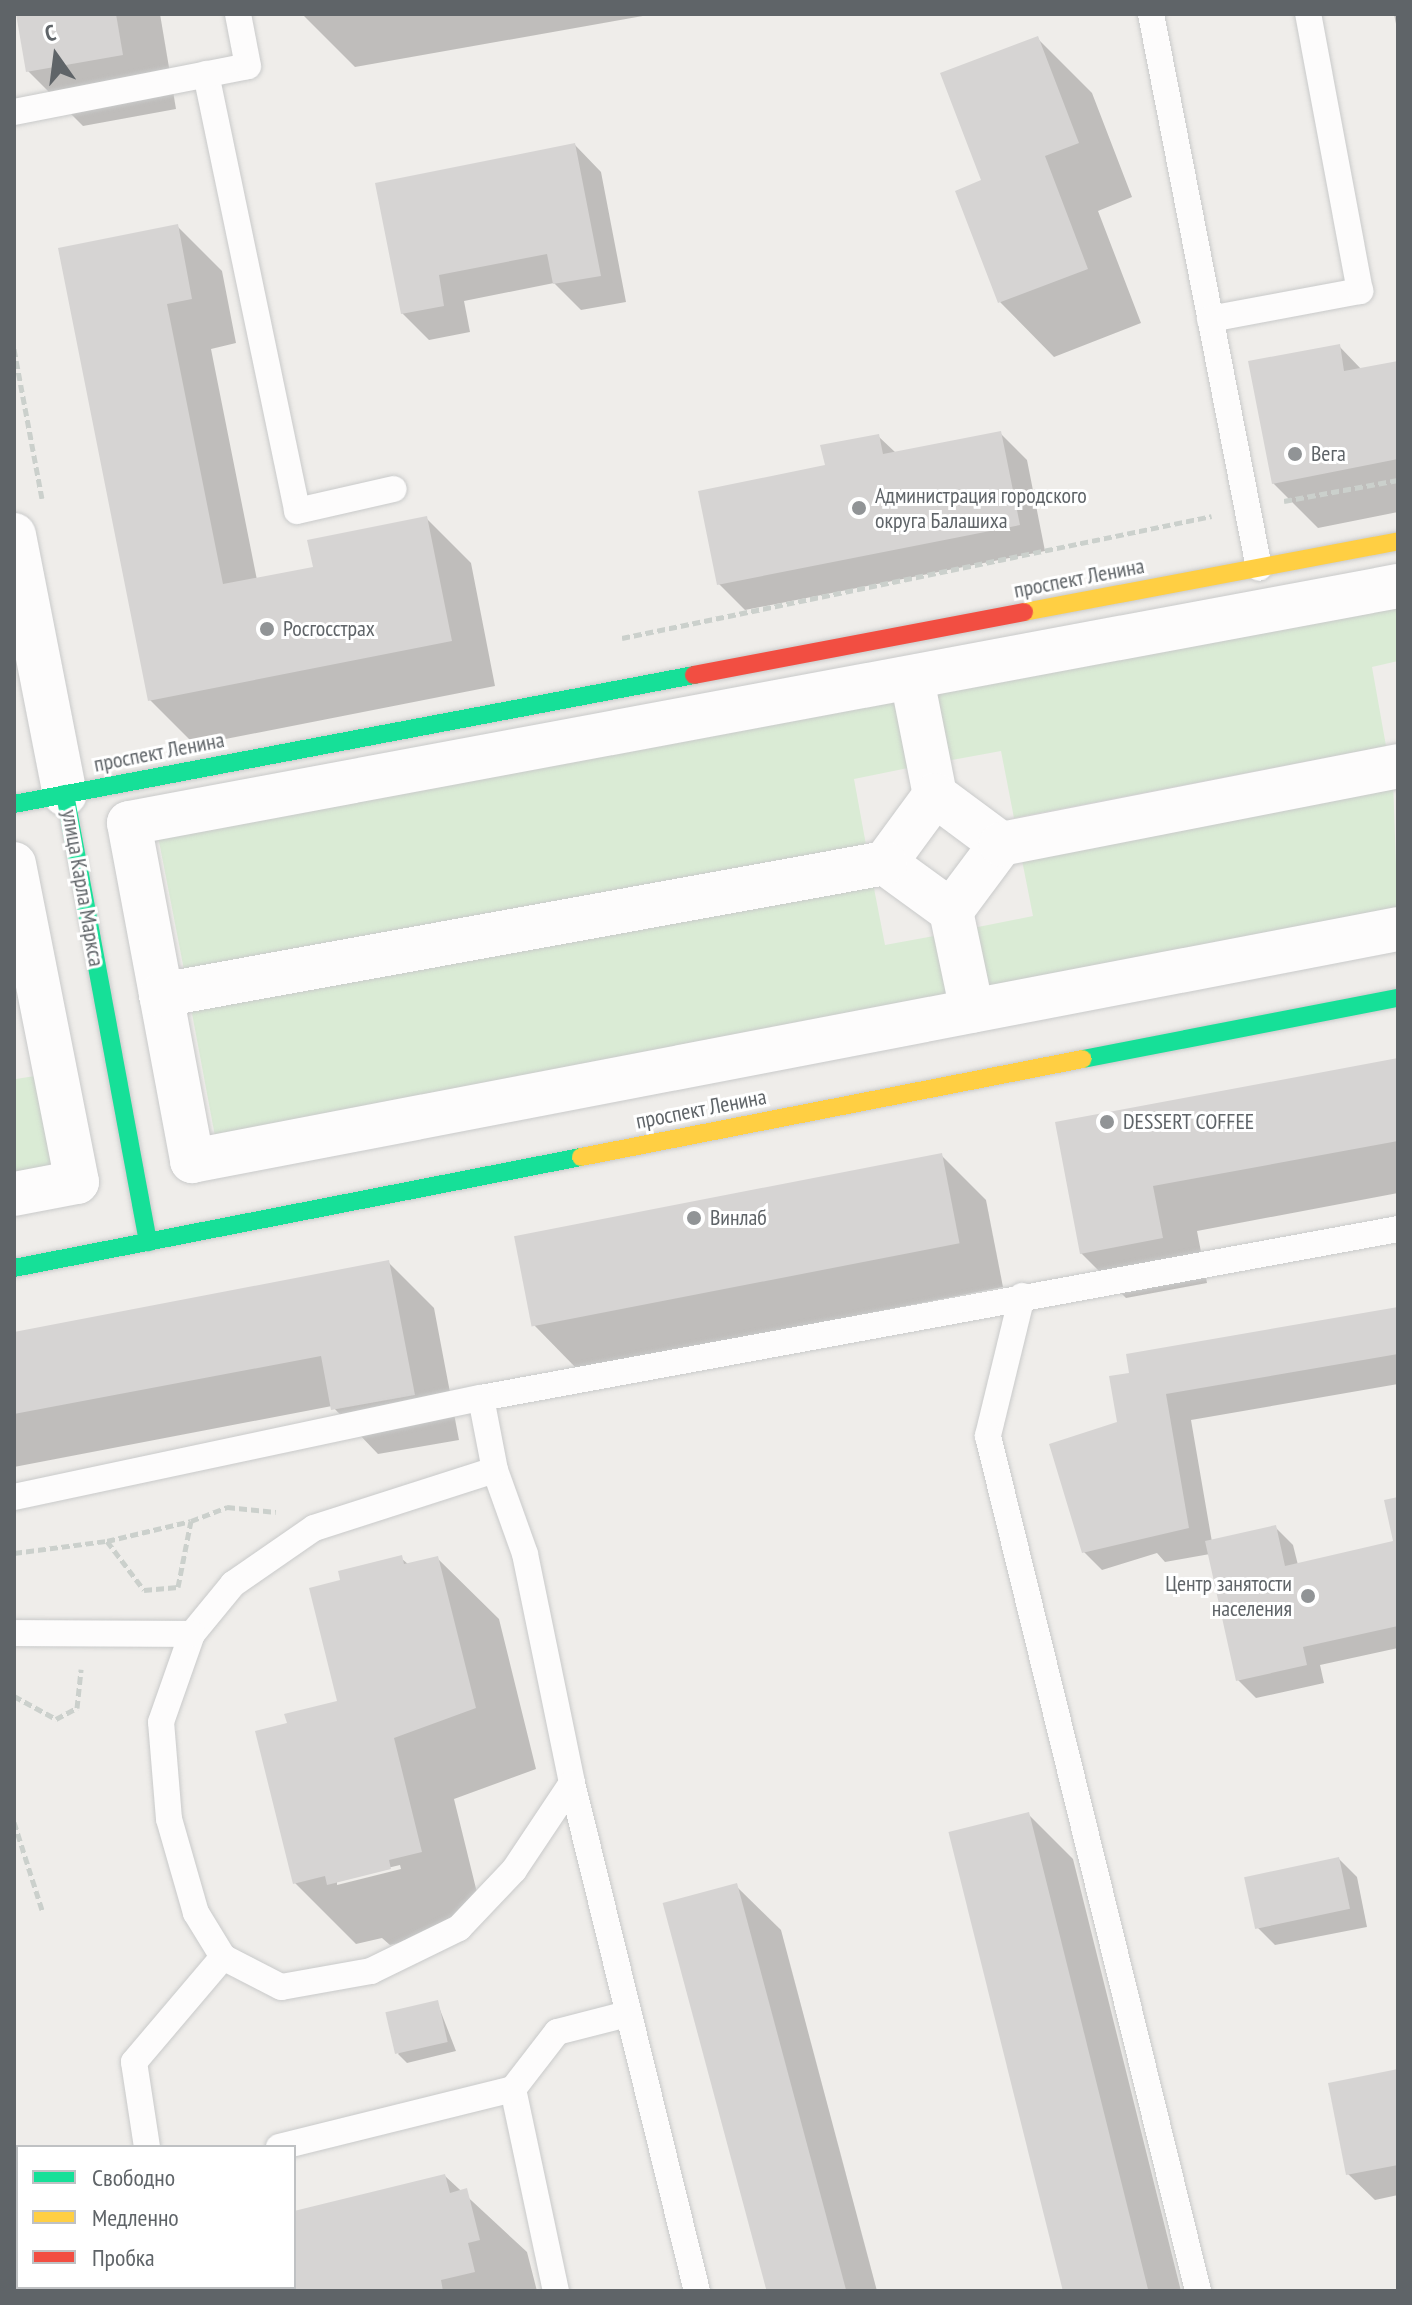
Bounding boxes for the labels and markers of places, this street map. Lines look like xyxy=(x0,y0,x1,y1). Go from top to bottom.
place label: Вега xyxy=(1311,441,1346,467)
marker: Вега xyxy=(1286,445,1304,463)
place label: Администрация городского округа Балашиха xyxy=(875,482,1087,534)
marker: Администрация городского округа Балашиха xyxy=(850,499,868,517)
place label: Росгосстрах xyxy=(283,616,375,642)
marker: Росгосстрах xyxy=(258,620,276,638)
place label: DESSERT COFFEE xyxy=(1123,1109,1255,1135)
marker: DESSERT COFFEE xyxy=(1098,1113,1116,1131)
place label: Винлаб xyxy=(710,1205,767,1231)
marker: Винлаб xyxy=(685,1209,703,1227)
place label: Центр занятости населения xyxy=(1165,1570,1292,1622)
marker: Центр занятости населения xyxy=(1299,1587,1317,1605)

